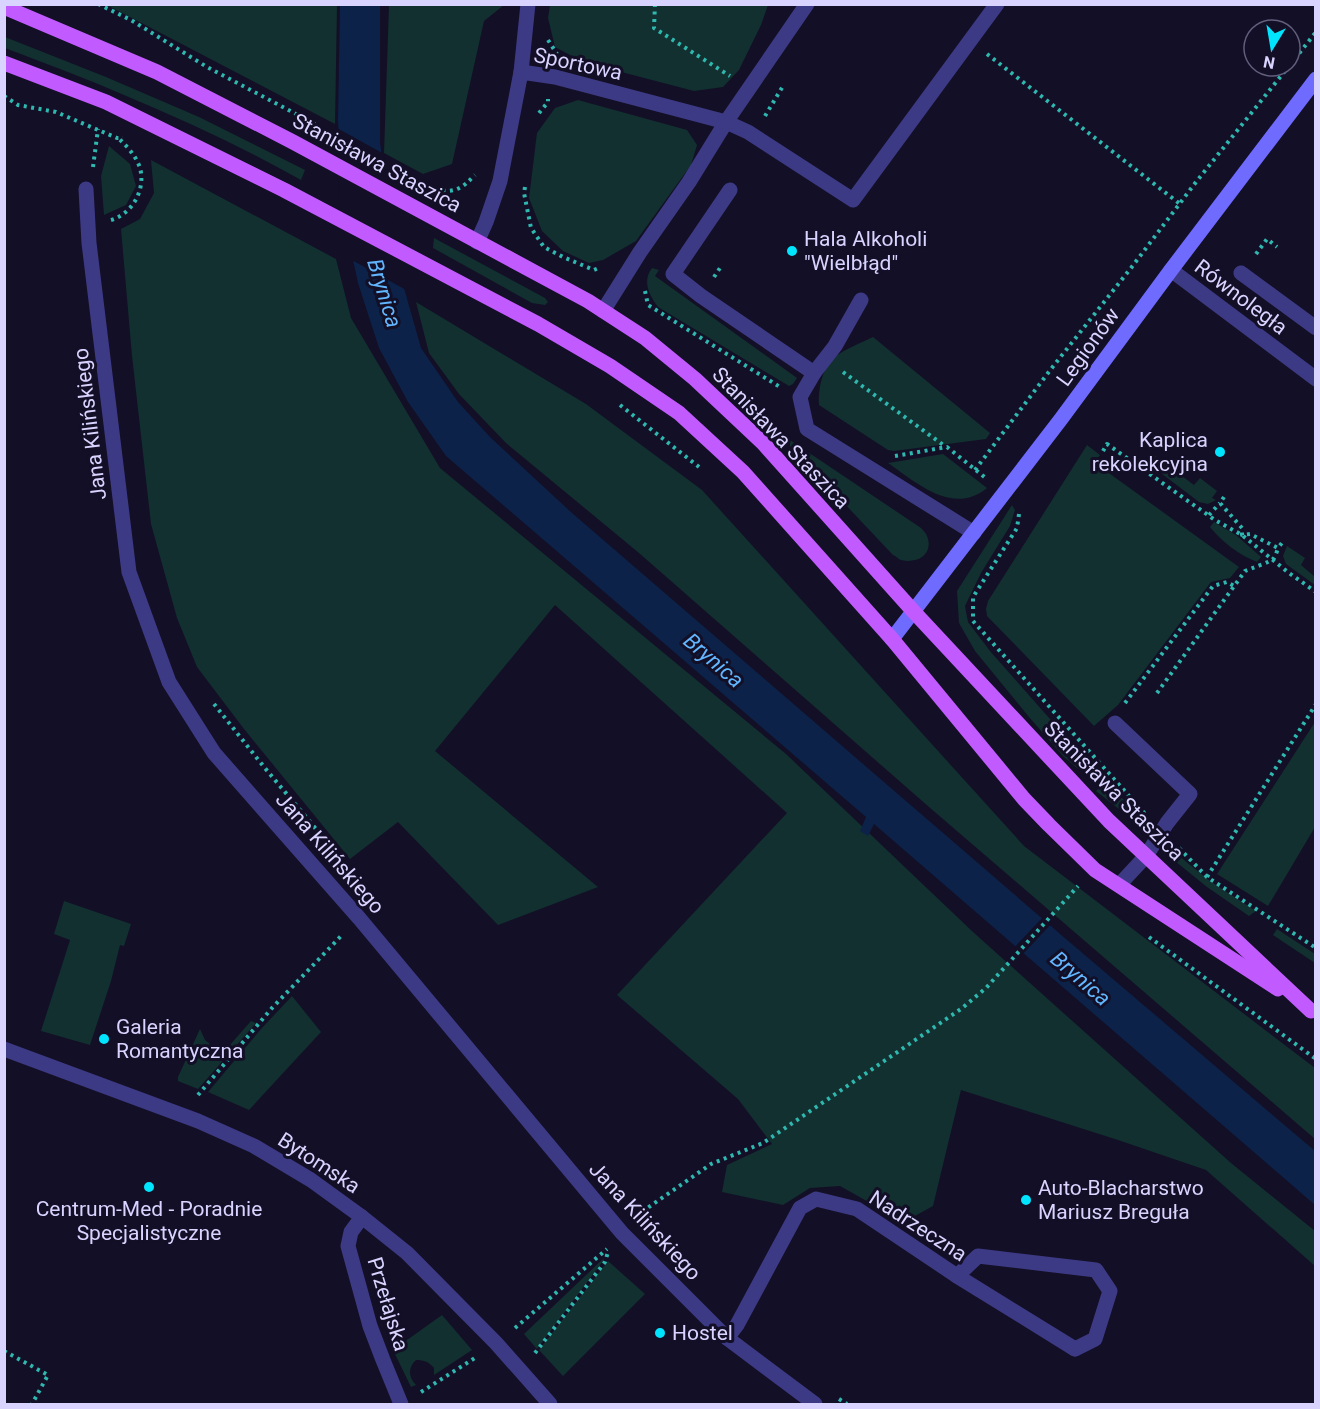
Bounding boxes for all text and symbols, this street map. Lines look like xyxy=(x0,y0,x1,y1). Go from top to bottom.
north arrow xyxy=(1242,18,1302,78)
street label: Sportowa xyxy=(532,43,624,85)
text: N xyxy=(1262,52,1277,73)
street label: Stanisława Staszica xyxy=(289,108,465,218)
place label: Hala Alkoholi "Wielbłąd" xyxy=(804,227,927,275)
marker: Hala Alkoholi "Wielbłąd" xyxy=(785,244,799,258)
street label: Równoległa xyxy=(1190,254,1292,340)
water label: Brynica xyxy=(362,256,407,331)
street label: Legionów xyxy=(1052,303,1124,391)
street label: Jana Kilińskiego xyxy=(69,347,111,501)
street label: Stanisława Staszica xyxy=(707,362,855,514)
place label: Kaplica rekolekcyjna xyxy=(1092,428,1208,476)
marker: Kaplica rekolekcyjna xyxy=(1213,445,1227,459)
water label: Brynica xyxy=(679,628,749,693)
street label: Stanisława Staszica xyxy=(1039,716,1189,866)
street label: Jana Kilińskiego xyxy=(271,787,389,919)
water label: Brynica xyxy=(1046,946,1116,1011)
place label: Galeria Romantyczna xyxy=(116,1015,243,1063)
marker: Galeria Romantyczna xyxy=(97,1032,111,1046)
street label: Bytomska xyxy=(273,1128,365,1198)
street label: Jana Kilińskiego xyxy=(584,1157,706,1285)
place label: Auto-Blacharstwo Mariusz Breguła xyxy=(1038,1176,1204,1224)
marker: Centrum-Med - Poradnie Specjalistyczne xyxy=(142,1180,156,1194)
street label: Nadrzeczna xyxy=(865,1186,971,1266)
marker: Auto-Blacharstwo Mariusz Breguła xyxy=(1019,1193,1033,1207)
place label: Centrum-Med - Poradnie Specjalistyczne xyxy=(36,1197,262,1245)
street label: Przełajska xyxy=(362,1254,414,1354)
place label: Hostel xyxy=(672,1321,733,1345)
marker: Hostel xyxy=(653,1326,667,1340)

